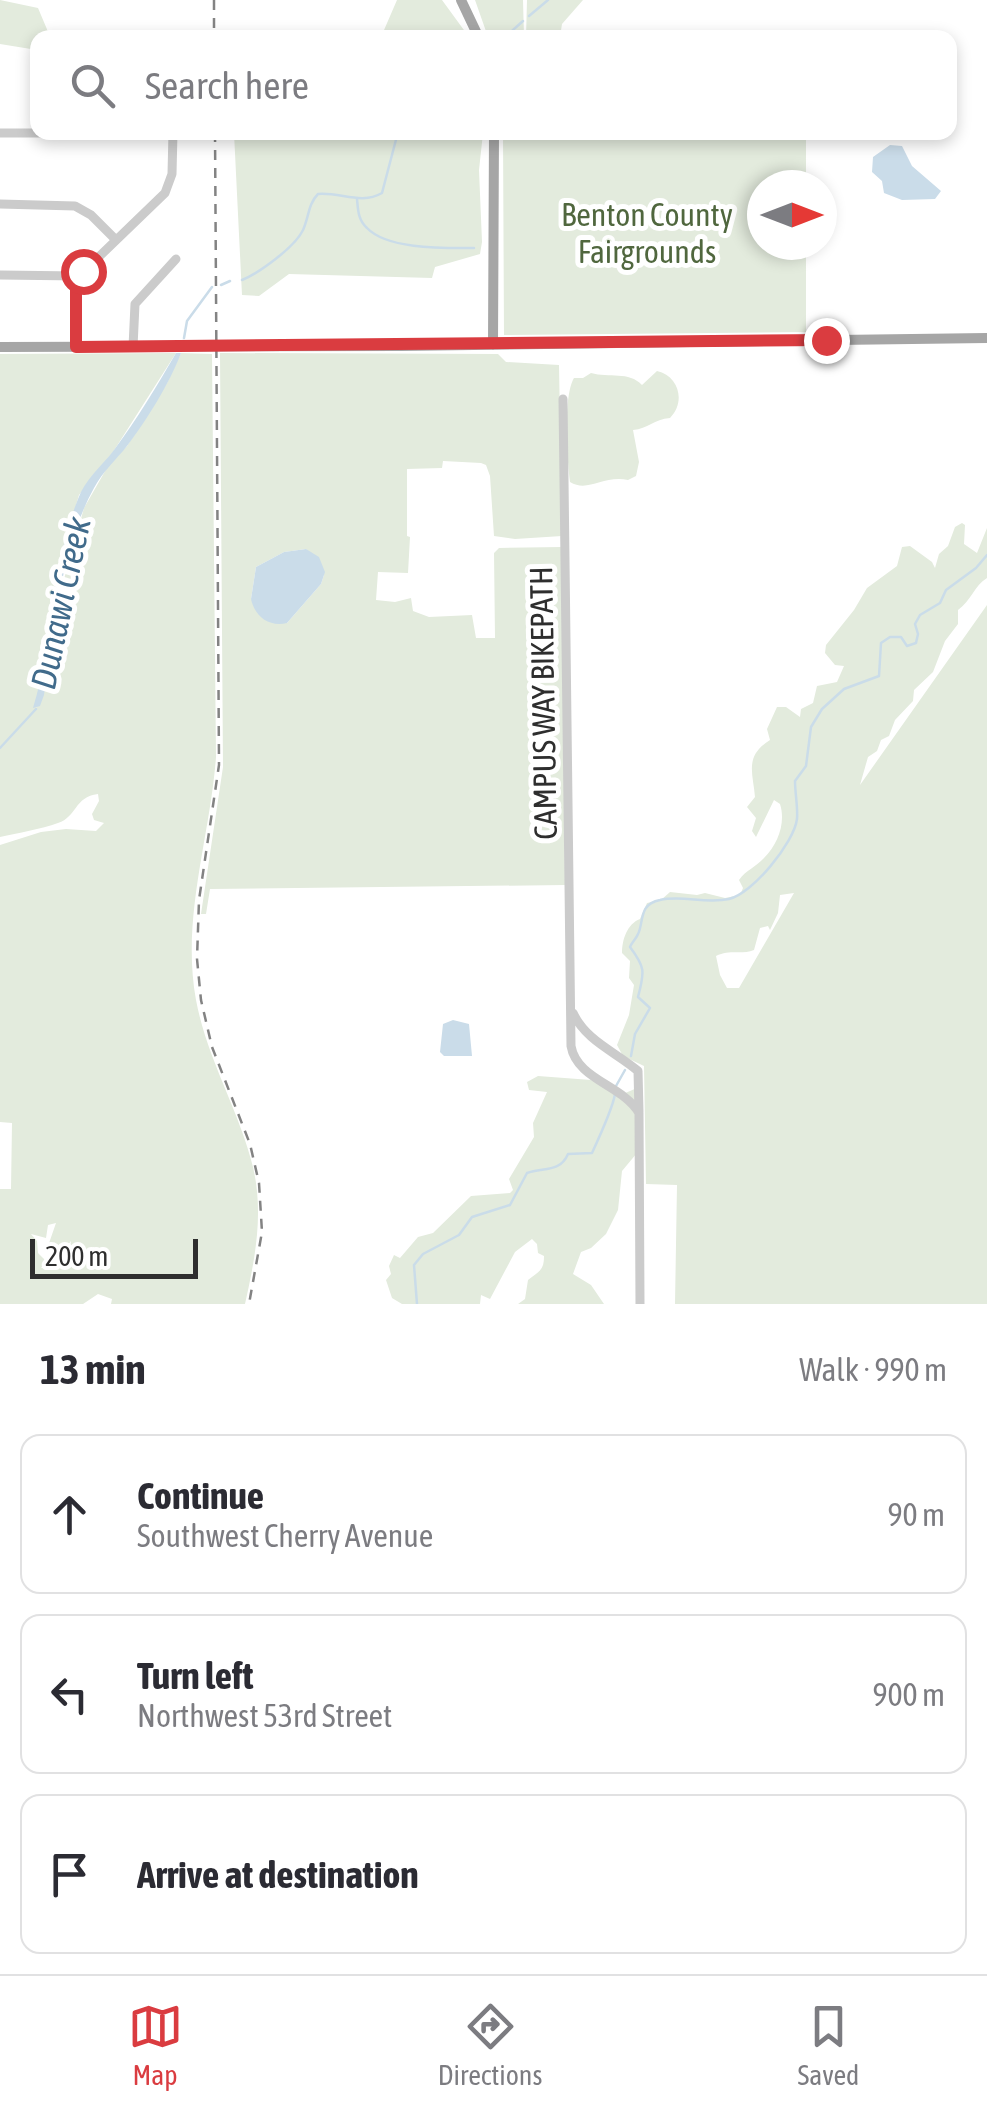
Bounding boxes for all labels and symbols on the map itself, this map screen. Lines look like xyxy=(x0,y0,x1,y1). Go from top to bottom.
north arrow xyxy=(747,170,837,260)
park label: Benton County Fairgrounds xyxy=(561,196,733,270)
route start xyxy=(61,249,107,295)
route end xyxy=(804,318,850,364)
water label: Dunawi Creek xyxy=(22,513,98,693)
street label: CAMPUS WAY BIKEPATH xyxy=(522,566,564,840)
scale bar xyxy=(30,1234,198,1278)

